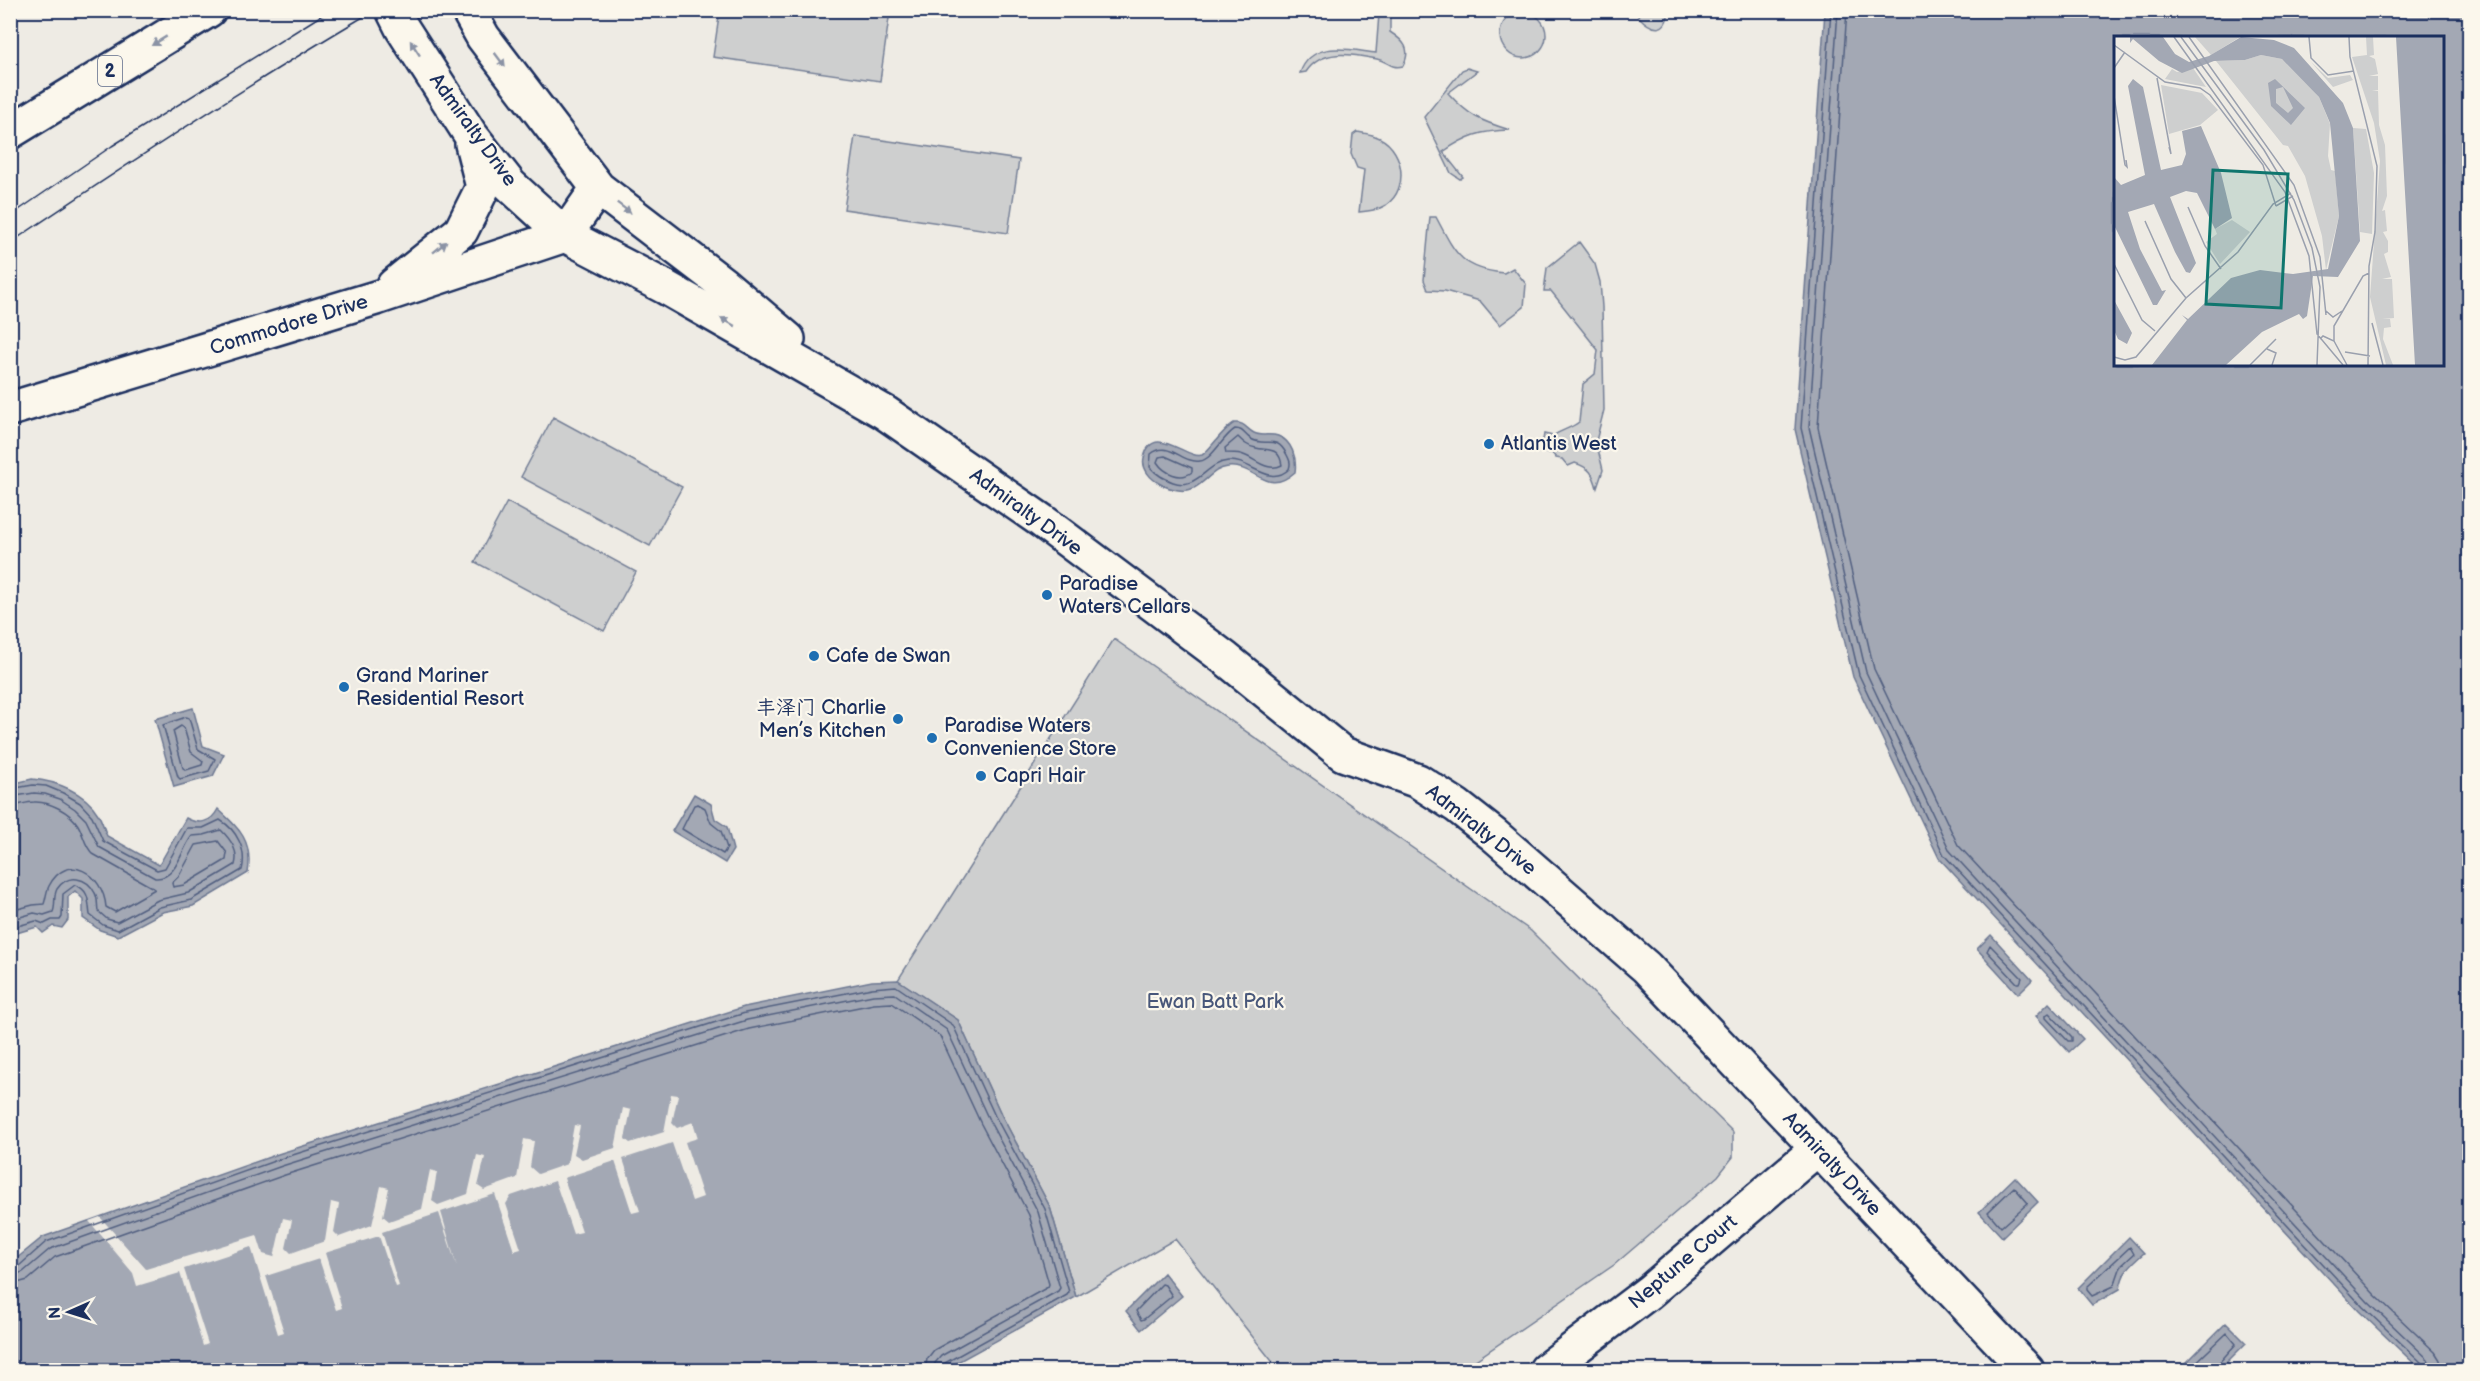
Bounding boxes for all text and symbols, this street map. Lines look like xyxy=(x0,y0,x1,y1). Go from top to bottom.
one-way arrow xyxy=(150,36,167,46)
inset map xyxy=(2114,36,2444,366)
one-way arrow xyxy=(409,40,420,56)
one-way arrow xyxy=(494,51,506,67)
road number: 2 xyxy=(98,56,122,86)
street label: Admiralty Drive xyxy=(424,69,522,191)
one-way arrow xyxy=(617,202,632,214)
one-way arrow xyxy=(432,241,448,254)
street label: Commodore Drive xyxy=(207,290,371,360)
one-way arrow xyxy=(719,317,736,327)
place label: Atlantis West xyxy=(1501,432,1617,456)
marker: Atlantis West xyxy=(1482,437,1496,451)
street label: Admiralty Drive xyxy=(965,463,1087,561)
place label: Paradise Waters Cellars xyxy=(1059,572,1191,619)
marker: Paradise Waters Cellars xyxy=(1040,588,1054,602)
place label: Cafe de Swan xyxy=(826,644,951,668)
marker: Cafe de Swan xyxy=(807,649,821,663)
place label: Grand Mariner Residential Resort xyxy=(356,664,524,711)
marker: Grand Mariner Residential Resort xyxy=(337,680,351,694)
place label: 丰泽门 Charlie Men’s Kitchen xyxy=(756,696,886,743)
marker: 丰泽门 Charlie Men’s Kitchen xyxy=(891,712,905,726)
place label: Paradise Waters Convenience Store xyxy=(944,714,1117,761)
marker: Paradise Waters Convenience Store xyxy=(925,731,939,745)
place label: Capri Hair xyxy=(993,764,1086,788)
marker: Capri Hair xyxy=(974,769,988,783)
street label: Admiralty Drive xyxy=(1421,779,1541,881)
park label: Ewan Batt Park xyxy=(1147,990,1284,1014)
street label: Admiralty Drive xyxy=(1778,1107,1886,1221)
street label: Neptune Court xyxy=(1624,1210,1742,1314)
north arrow xyxy=(39,1282,99,1342)
text: N xyxy=(46,1306,65,1319)

